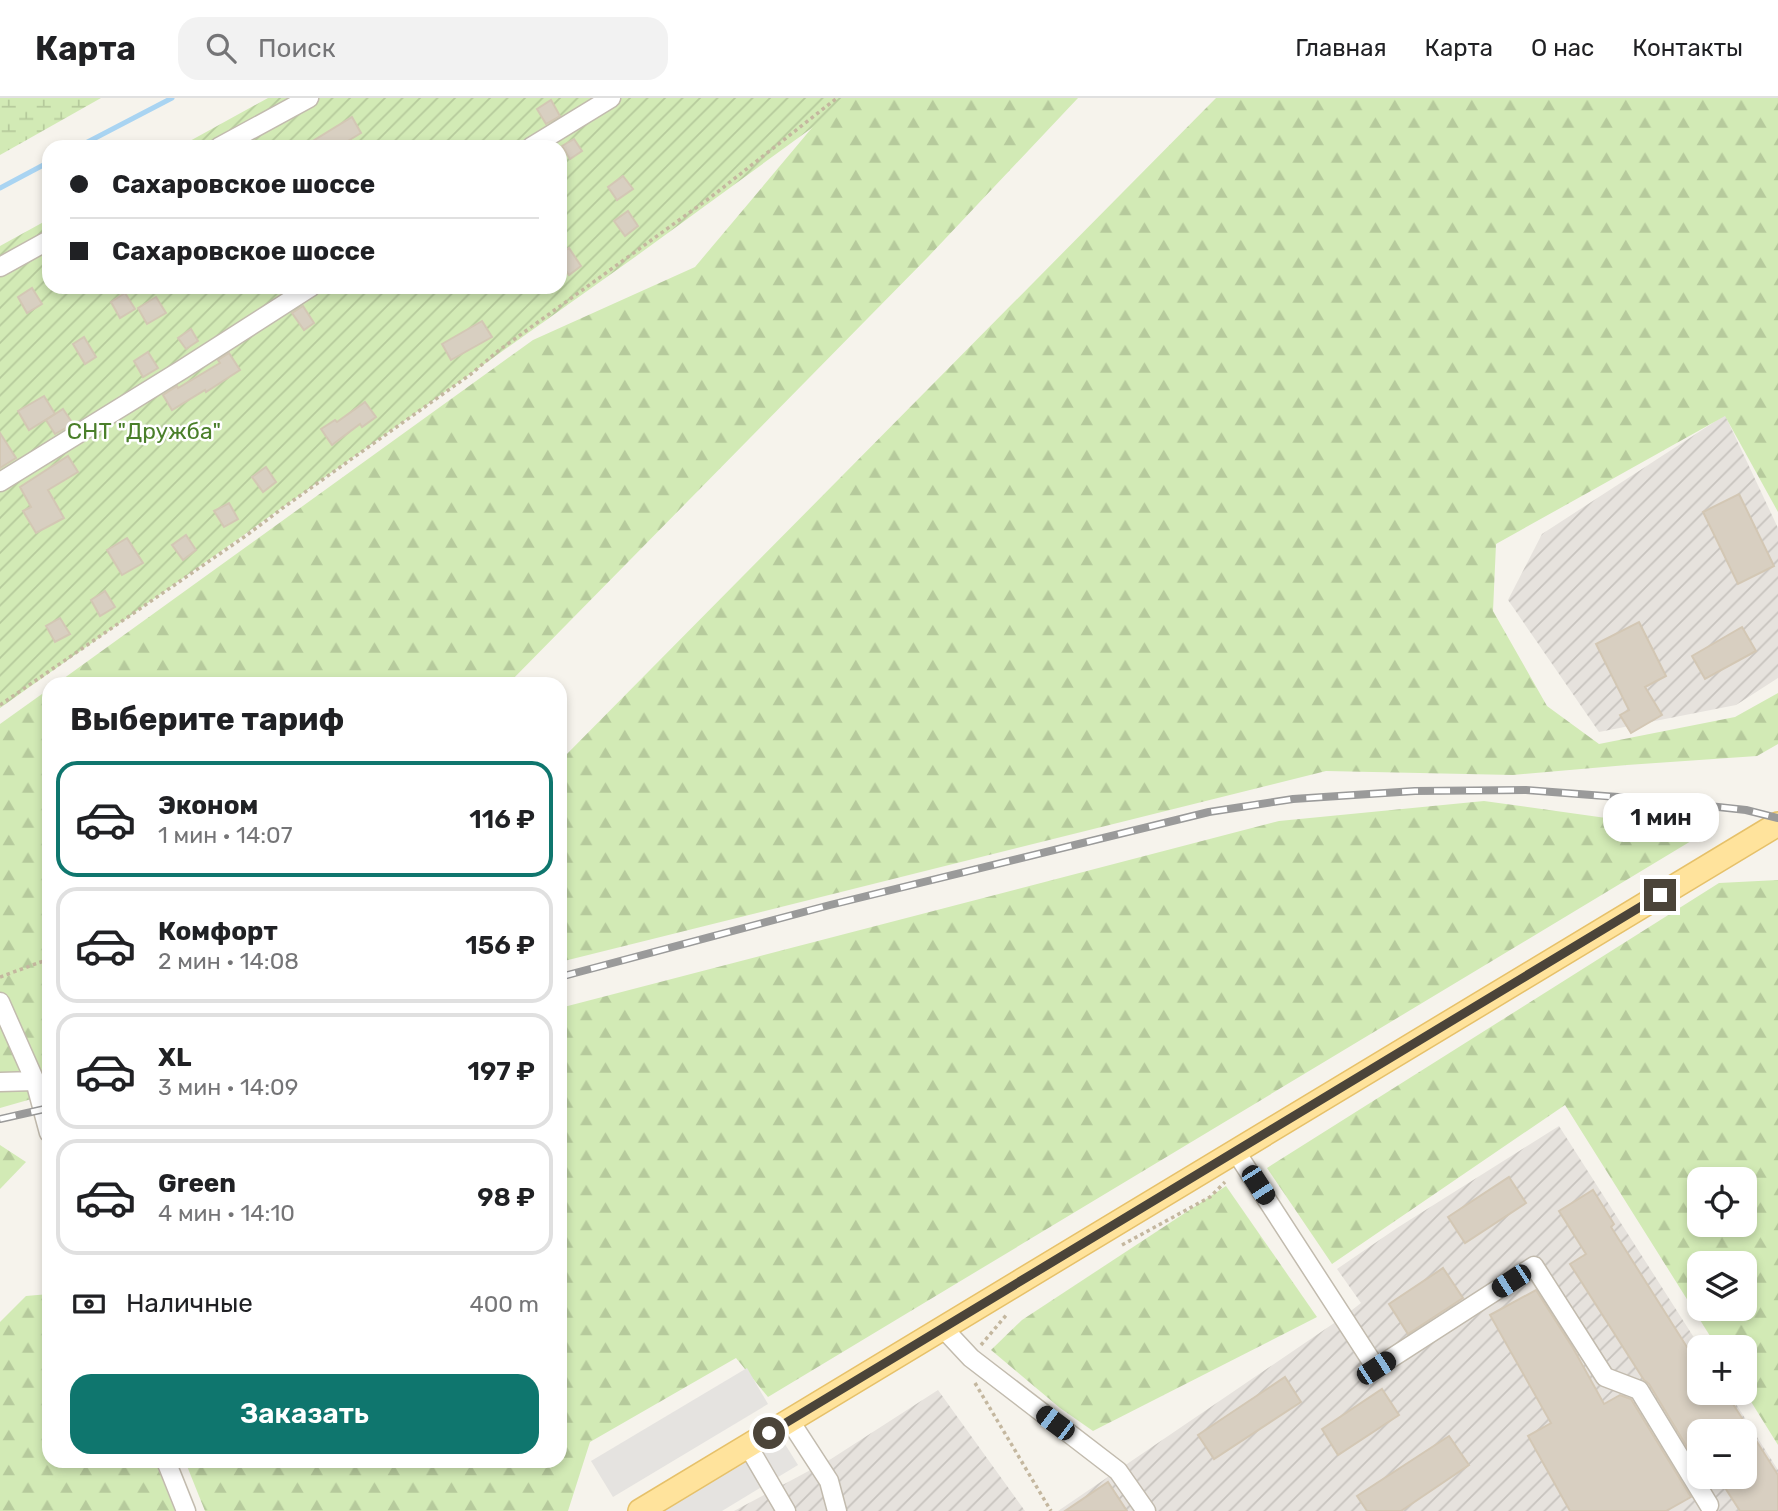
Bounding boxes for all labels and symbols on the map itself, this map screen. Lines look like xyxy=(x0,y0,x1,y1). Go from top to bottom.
park label: СНТ "Дружба" xyxy=(67,417,221,445)
callout: 1 мин xyxy=(1602,794,1718,842)
route end xyxy=(1644,879,1676,911)
car xyxy=(1238,1162,1279,1208)
car xyxy=(1488,1261,1535,1301)
car xyxy=(1353,1348,1400,1388)
car xyxy=(1032,1402,1079,1444)
route start xyxy=(753,1417,785,1449)

